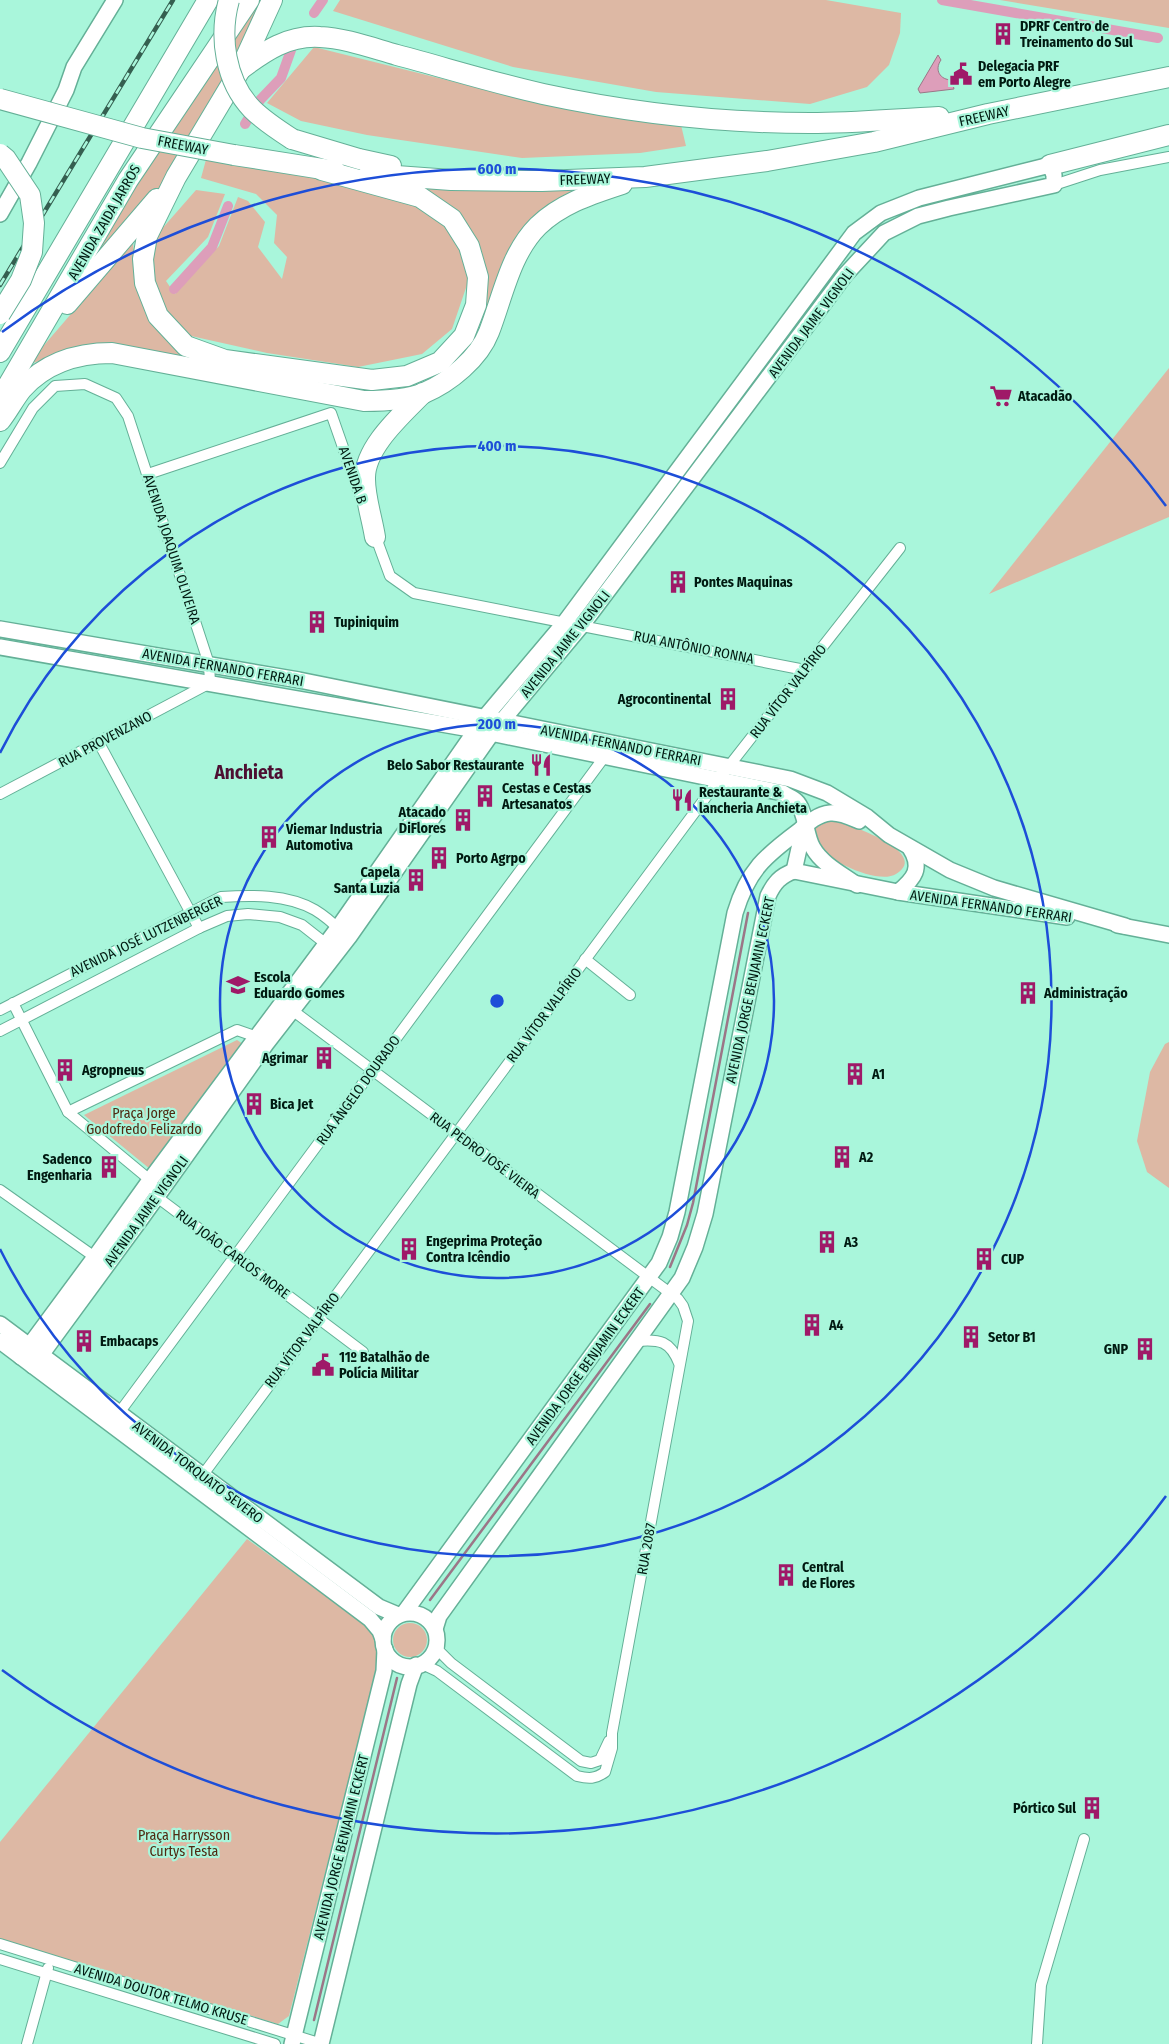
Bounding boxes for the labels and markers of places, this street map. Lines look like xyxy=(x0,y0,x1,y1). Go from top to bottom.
place label: DPRF Centro de Treinamento do Sul xyxy=(1020,18,1133,51)
building icon: DPRF Centro de Treinamento do Sul xyxy=(990,21,1016,47)
place label: Delegacia PRF em Porto Alegre xyxy=(978,58,1071,91)
public building icon: Delegacia PRF em Porto Alegre xyxy=(948,61,974,87)
supermarket icon: Atacadão xyxy=(988,383,1014,409)
place label: Atacadão xyxy=(1017,388,1073,405)
building icon: Pontes Maquinas xyxy=(665,569,691,595)
place label: Pontes Maquinas xyxy=(694,574,793,591)
building icon: Tupiniquim xyxy=(304,609,330,635)
place label: Tupiniquim xyxy=(334,614,399,631)
building icon: Agrocontinental xyxy=(715,686,741,712)
place label: Agrocontinental xyxy=(617,691,711,708)
restaurant icon: Belo Sabor Restaurante xyxy=(528,752,554,778)
place label: Belo Sabor Restaurante xyxy=(387,757,524,774)
place label: Cestas e Cestas Artesanatos xyxy=(501,780,591,813)
building icon: Cestas e Cestas Artesanatos xyxy=(472,783,498,809)
place label: Restaurante & lancheria Anchieta xyxy=(699,784,807,817)
restaurant icon: Restaurante & lancheria Anchieta xyxy=(669,787,695,813)
place label: Atacado DiFlores xyxy=(398,804,447,837)
building icon: Atacado DiFlores xyxy=(450,807,476,833)
place label: Viemar Industria Automotiva xyxy=(285,821,383,854)
building icon: Viemar Industria Automotiva xyxy=(256,824,282,850)
building icon: Porto Agrpo xyxy=(426,845,452,871)
place label: Porto Agrpo xyxy=(456,850,526,867)
place label: Capela Santa Luzia xyxy=(334,864,400,897)
building icon: Capela Santa Luzia xyxy=(403,867,429,893)
place label: Escola Eduardo Gomes xyxy=(254,969,345,1002)
school or university icon: Escola Eduardo Gomes xyxy=(225,972,251,998)
building icon: Administração xyxy=(1015,980,1041,1006)
place label: Administração xyxy=(1043,985,1128,1003)
centre of rings xyxy=(488,992,506,1010)
building icon: Agrimar xyxy=(311,1045,337,1071)
place label: Agrimar xyxy=(261,1050,309,1067)
building icon: Agropneus xyxy=(52,1057,78,1083)
building icon: A1 xyxy=(842,1061,868,1087)
place label: Agropneus xyxy=(81,1062,144,1079)
place label: A1 xyxy=(871,1066,885,1083)
building icon: Bica Jet xyxy=(241,1091,267,1117)
place label: Bica Jet xyxy=(270,1096,314,1113)
building icon: A2 xyxy=(829,1144,855,1170)
place label: A2 xyxy=(858,1149,874,1166)
place label: Sadenco Engenharia xyxy=(27,1151,93,1184)
building icon: Sadenco Engenharia xyxy=(96,1154,122,1180)
building icon: A3 xyxy=(814,1229,840,1255)
place label: Engeprima Proteção Contra Icêndio xyxy=(426,1233,543,1266)
place label: A3 xyxy=(843,1234,859,1251)
building icon: Engeprima Proteção Contra Icêndio xyxy=(396,1236,422,1262)
building icon: CUP xyxy=(971,1246,997,1272)
place label: CUP xyxy=(1001,1251,1024,1268)
building icon: A4 xyxy=(799,1312,825,1338)
place label: A4 xyxy=(828,1317,844,1334)
building icon: Setor B1 xyxy=(958,1324,984,1350)
building icon: Embacaps xyxy=(71,1328,97,1354)
place label: Setor B1 xyxy=(988,1329,1036,1346)
place label: Embacaps xyxy=(100,1333,158,1350)
building icon: GNP xyxy=(1132,1336,1158,1362)
place label: GNP xyxy=(1104,1341,1128,1358)
place label: 11º Batalhão de Polícia Militar xyxy=(339,1349,430,1382)
public building icon: 11º Batalhão de Polícia Militar xyxy=(310,1352,336,1378)
place label: Central de Flores xyxy=(802,1559,855,1592)
building icon: Central de Flores xyxy=(773,1562,799,1588)
building icon: Pórtico Sul xyxy=(1079,1795,1105,1821)
place label: Pórtico Sul xyxy=(1013,1800,1076,1817)

